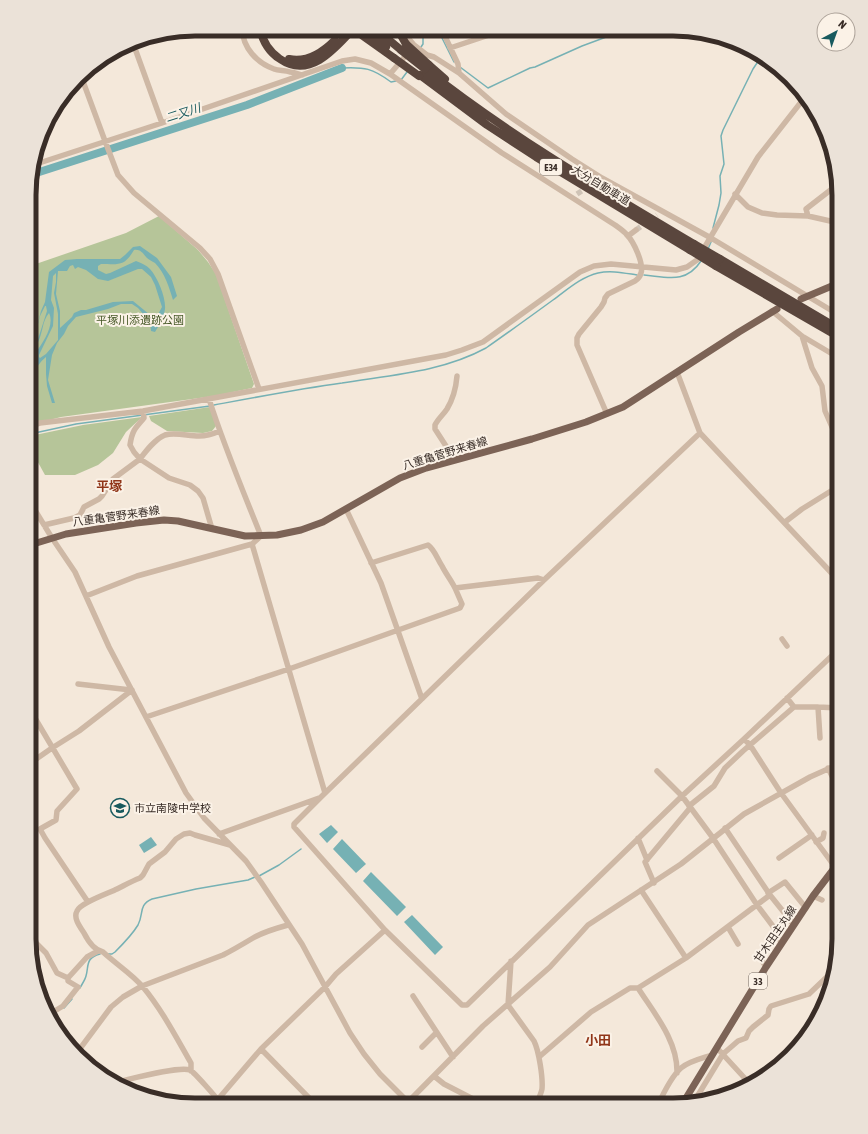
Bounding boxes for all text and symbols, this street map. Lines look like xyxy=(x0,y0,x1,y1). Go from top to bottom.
north arrow xyxy=(816,12,856,52)
text: N xyxy=(836,18,849,31)
water label: 二又川 xyxy=(164,100,204,125)
road number: E34 xyxy=(540,159,562,175)
street label: 大分自動車道 xyxy=(570,163,632,207)
park label: 平塚川添遺跡公園 xyxy=(96,314,184,326)
street label: 八重亀菅野来春線 xyxy=(401,434,489,472)
district label: 平塚 xyxy=(96,479,122,494)
street label: 八重亀菅野来春線 xyxy=(72,504,160,528)
school or university icon: 市立南陵中学校 xyxy=(109,797,131,819)
place label: 市立南陵中学校 xyxy=(134,802,211,814)
street label: 甘木田主丸線 xyxy=(752,903,798,965)
road number: 33 xyxy=(749,973,767,989)
district label: 小田 xyxy=(585,1033,611,1048)

